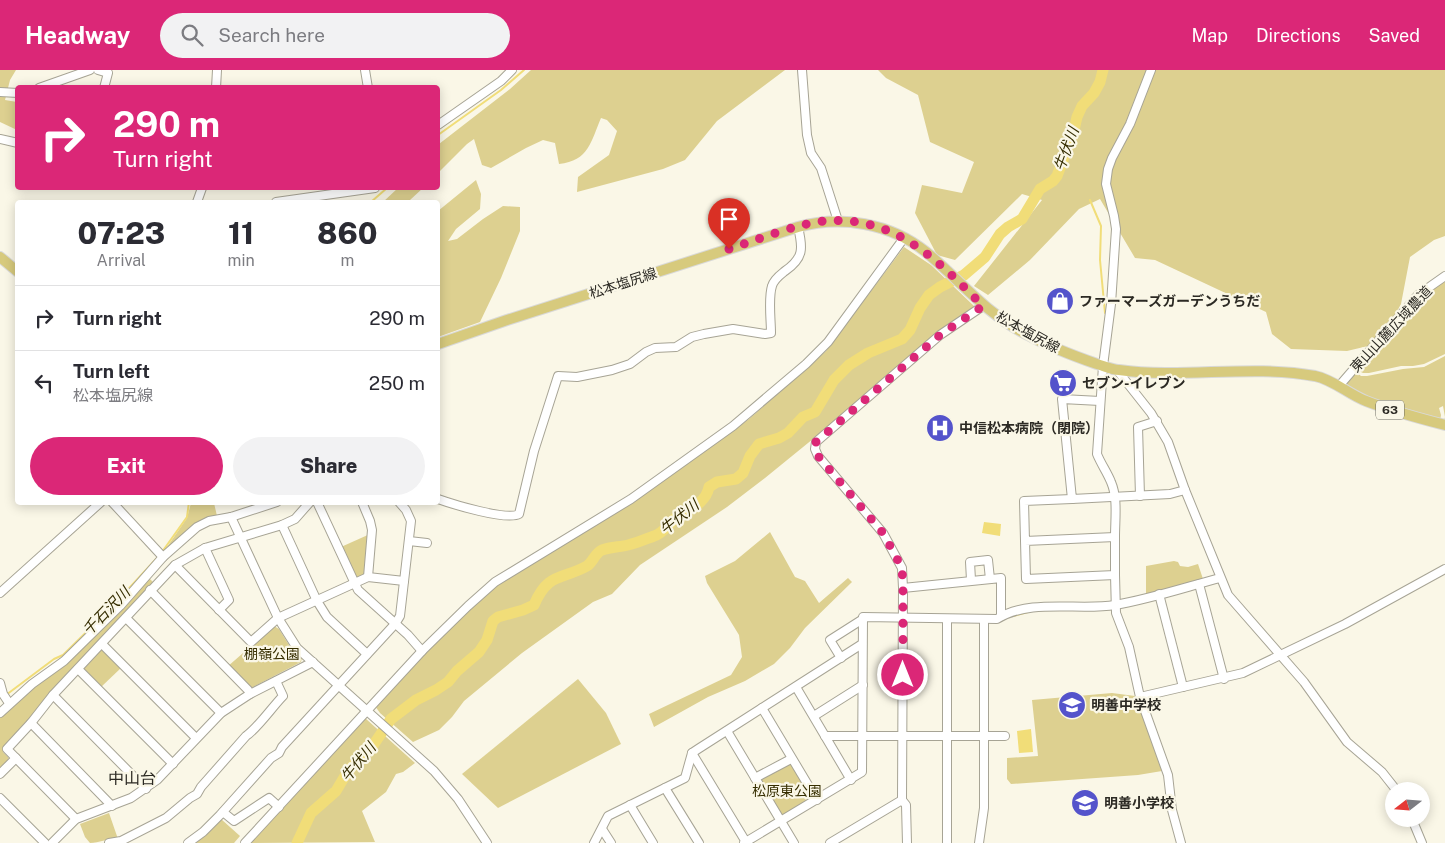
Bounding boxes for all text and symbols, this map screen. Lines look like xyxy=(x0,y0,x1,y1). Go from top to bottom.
search box xyxy=(160,13,510,58)
text: Headway xyxy=(25,21,130,49)
icon: search xyxy=(178,21,206,49)
text: Search here xyxy=(218,24,325,46)
text: Map xyxy=(1191,25,1228,46)
text: Directions xyxy=(1256,25,1341,46)
text: Saved xyxy=(1369,25,1420,46)
text: 290 m xyxy=(113,104,220,145)
icon: right xyxy=(30,105,95,170)
water label: 牛伏川 xyxy=(1050,123,1082,173)
text: Turn right xyxy=(113,146,213,172)
pin xyxy=(708,198,750,249)
icon: arrive xyxy=(715,205,743,233)
text: 07:23 xyxy=(77,215,165,251)
text: 11 xyxy=(228,215,254,251)
text: 860 xyxy=(317,215,378,251)
text: Arrival xyxy=(97,251,146,270)
text: min xyxy=(228,251,255,270)
text: m xyxy=(340,251,354,270)
street label: 松本塩尻線 xyxy=(587,265,659,301)
street label: 東山山麓広域農道 xyxy=(1347,283,1435,375)
shop icon: ファーマーズガーデンうちだ xyxy=(1045,286,1075,316)
place label: ファーマーズガーデンうちだ xyxy=(1079,293,1260,309)
icon: right xyxy=(30,304,58,332)
text: Turn right xyxy=(73,307,162,329)
text: 290 m xyxy=(369,307,425,329)
street label: 松本塩尻線 xyxy=(994,308,1062,356)
text: Turn left xyxy=(73,360,150,382)
supermarket icon: セブン-イレブン xyxy=(1048,368,1078,398)
icon: left xyxy=(30,369,58,397)
text: 250 m xyxy=(369,372,425,394)
place label: セブン-イレブン xyxy=(1082,375,1186,391)
text: 松本塩尻線 xyxy=(73,386,153,405)
road number: 63 xyxy=(1376,400,1404,420)
hospital icon: 中信松本病院（閉院） xyxy=(925,413,955,443)
place label: 中信松本病院（閉院） xyxy=(959,420,1099,436)
button: Exit xyxy=(30,437,223,495)
button: Share xyxy=(233,437,425,495)
water label: 牛伏川 xyxy=(656,495,703,538)
water label: 千石沢川 xyxy=(79,582,134,638)
park label: 棚嶺公園 xyxy=(244,646,300,662)
position arrow xyxy=(876,648,928,700)
school or university icon: 明善中学校 xyxy=(1057,690,1087,720)
place label: 明善中学校 xyxy=(1091,697,1161,713)
water label: 牛伏川 xyxy=(337,738,380,785)
district label: 中山台 xyxy=(108,769,156,788)
north arrow xyxy=(1385,782,1430,828)
map controls xyxy=(1385,782,1430,827)
park label: 松原東公園 xyxy=(752,783,822,799)
school or university icon: 明善小学校 xyxy=(1070,788,1100,818)
place label: 明善小学校 xyxy=(1104,795,1174,811)

